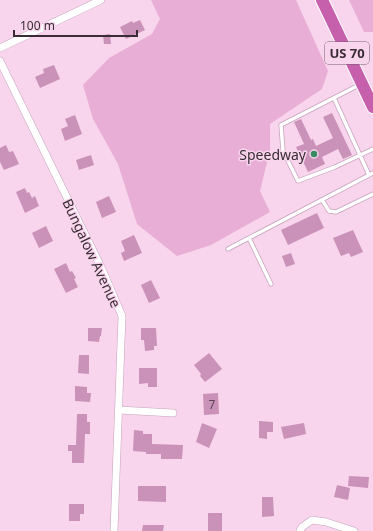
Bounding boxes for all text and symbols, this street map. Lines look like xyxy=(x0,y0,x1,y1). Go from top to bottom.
scale bar xyxy=(14,12,137,38)
text: 100 m xyxy=(20,17,55,34)
road number: US 70 xyxy=(325,42,369,64)
place label: Speedway xyxy=(239,145,307,164)
marker: Speedway xyxy=(309,149,319,159)
street label: Bungalow Avenue xyxy=(58,195,126,311)
house number: 7 xyxy=(209,396,216,413)

